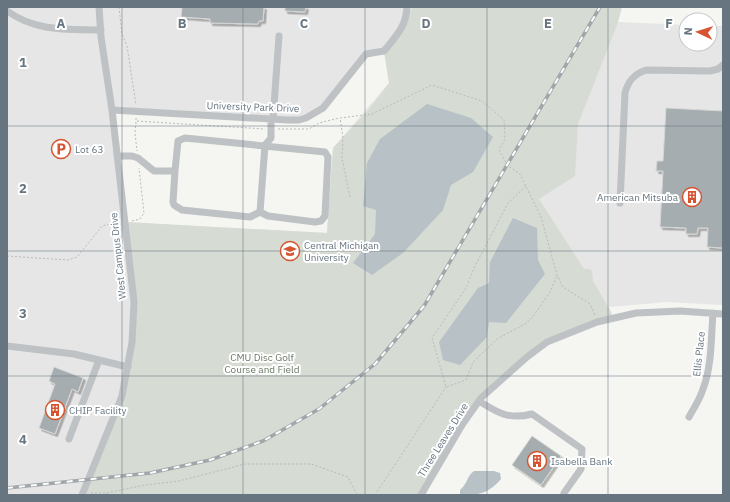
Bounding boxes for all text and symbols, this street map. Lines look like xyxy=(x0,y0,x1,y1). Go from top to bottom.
north arrow xyxy=(678,12,718,52)
text: A xyxy=(57,15,66,32)
text: B xyxy=(178,15,187,32)
text: C xyxy=(300,15,309,32)
text: D xyxy=(421,15,431,32)
text: E xyxy=(544,15,552,32)
text: F xyxy=(665,15,673,32)
text: N xyxy=(681,27,695,36)
text: 1 xyxy=(19,54,27,71)
street label: University Park Drive xyxy=(206,99,300,115)
parking icon: Lot 63 xyxy=(50,138,72,160)
place label: Lot 63 xyxy=(75,143,103,156)
text: 2 xyxy=(19,180,27,197)
building icon: American Mitsuba xyxy=(681,186,703,208)
place label: American Mitsuba xyxy=(597,191,679,204)
street label: West Campus Drive xyxy=(107,211,129,300)
place label: Central Michigan University xyxy=(304,239,379,264)
school or university icon: Central Michigan University xyxy=(279,240,301,262)
text: 3 xyxy=(19,305,27,322)
street label: Ellis Place xyxy=(690,330,708,377)
park label: CMU Disc Golf Course and Field xyxy=(224,351,300,376)
building icon: CHIP Facility xyxy=(44,399,66,421)
street label: Three Leaves Drive xyxy=(415,400,471,479)
place label: CHIP Facility xyxy=(69,404,126,417)
text: 4 xyxy=(19,431,27,448)
building icon: Isabella Bank xyxy=(526,450,548,472)
place label: Isabella Bank xyxy=(551,455,613,468)

